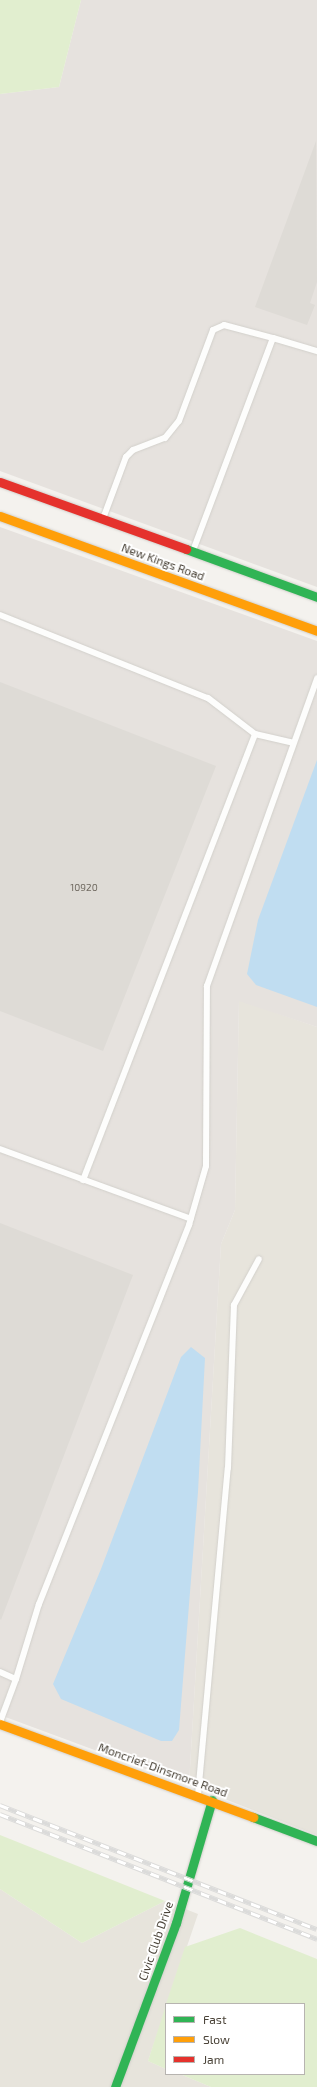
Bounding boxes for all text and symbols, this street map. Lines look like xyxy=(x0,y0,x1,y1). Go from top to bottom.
street label: New Kings Road xyxy=(119,540,207,584)
house number: 10920 xyxy=(70,882,98,894)
street label: Moncrief-Dinsmore Road xyxy=(96,1740,230,1800)
street label: Civic Club Drive xyxy=(136,1899,176,1983)
legend xyxy=(165,2003,305,2075)
text: Fast xyxy=(203,2012,226,2026)
text: Slow xyxy=(203,2032,230,2046)
text: Jam xyxy=(203,2052,224,2066)

